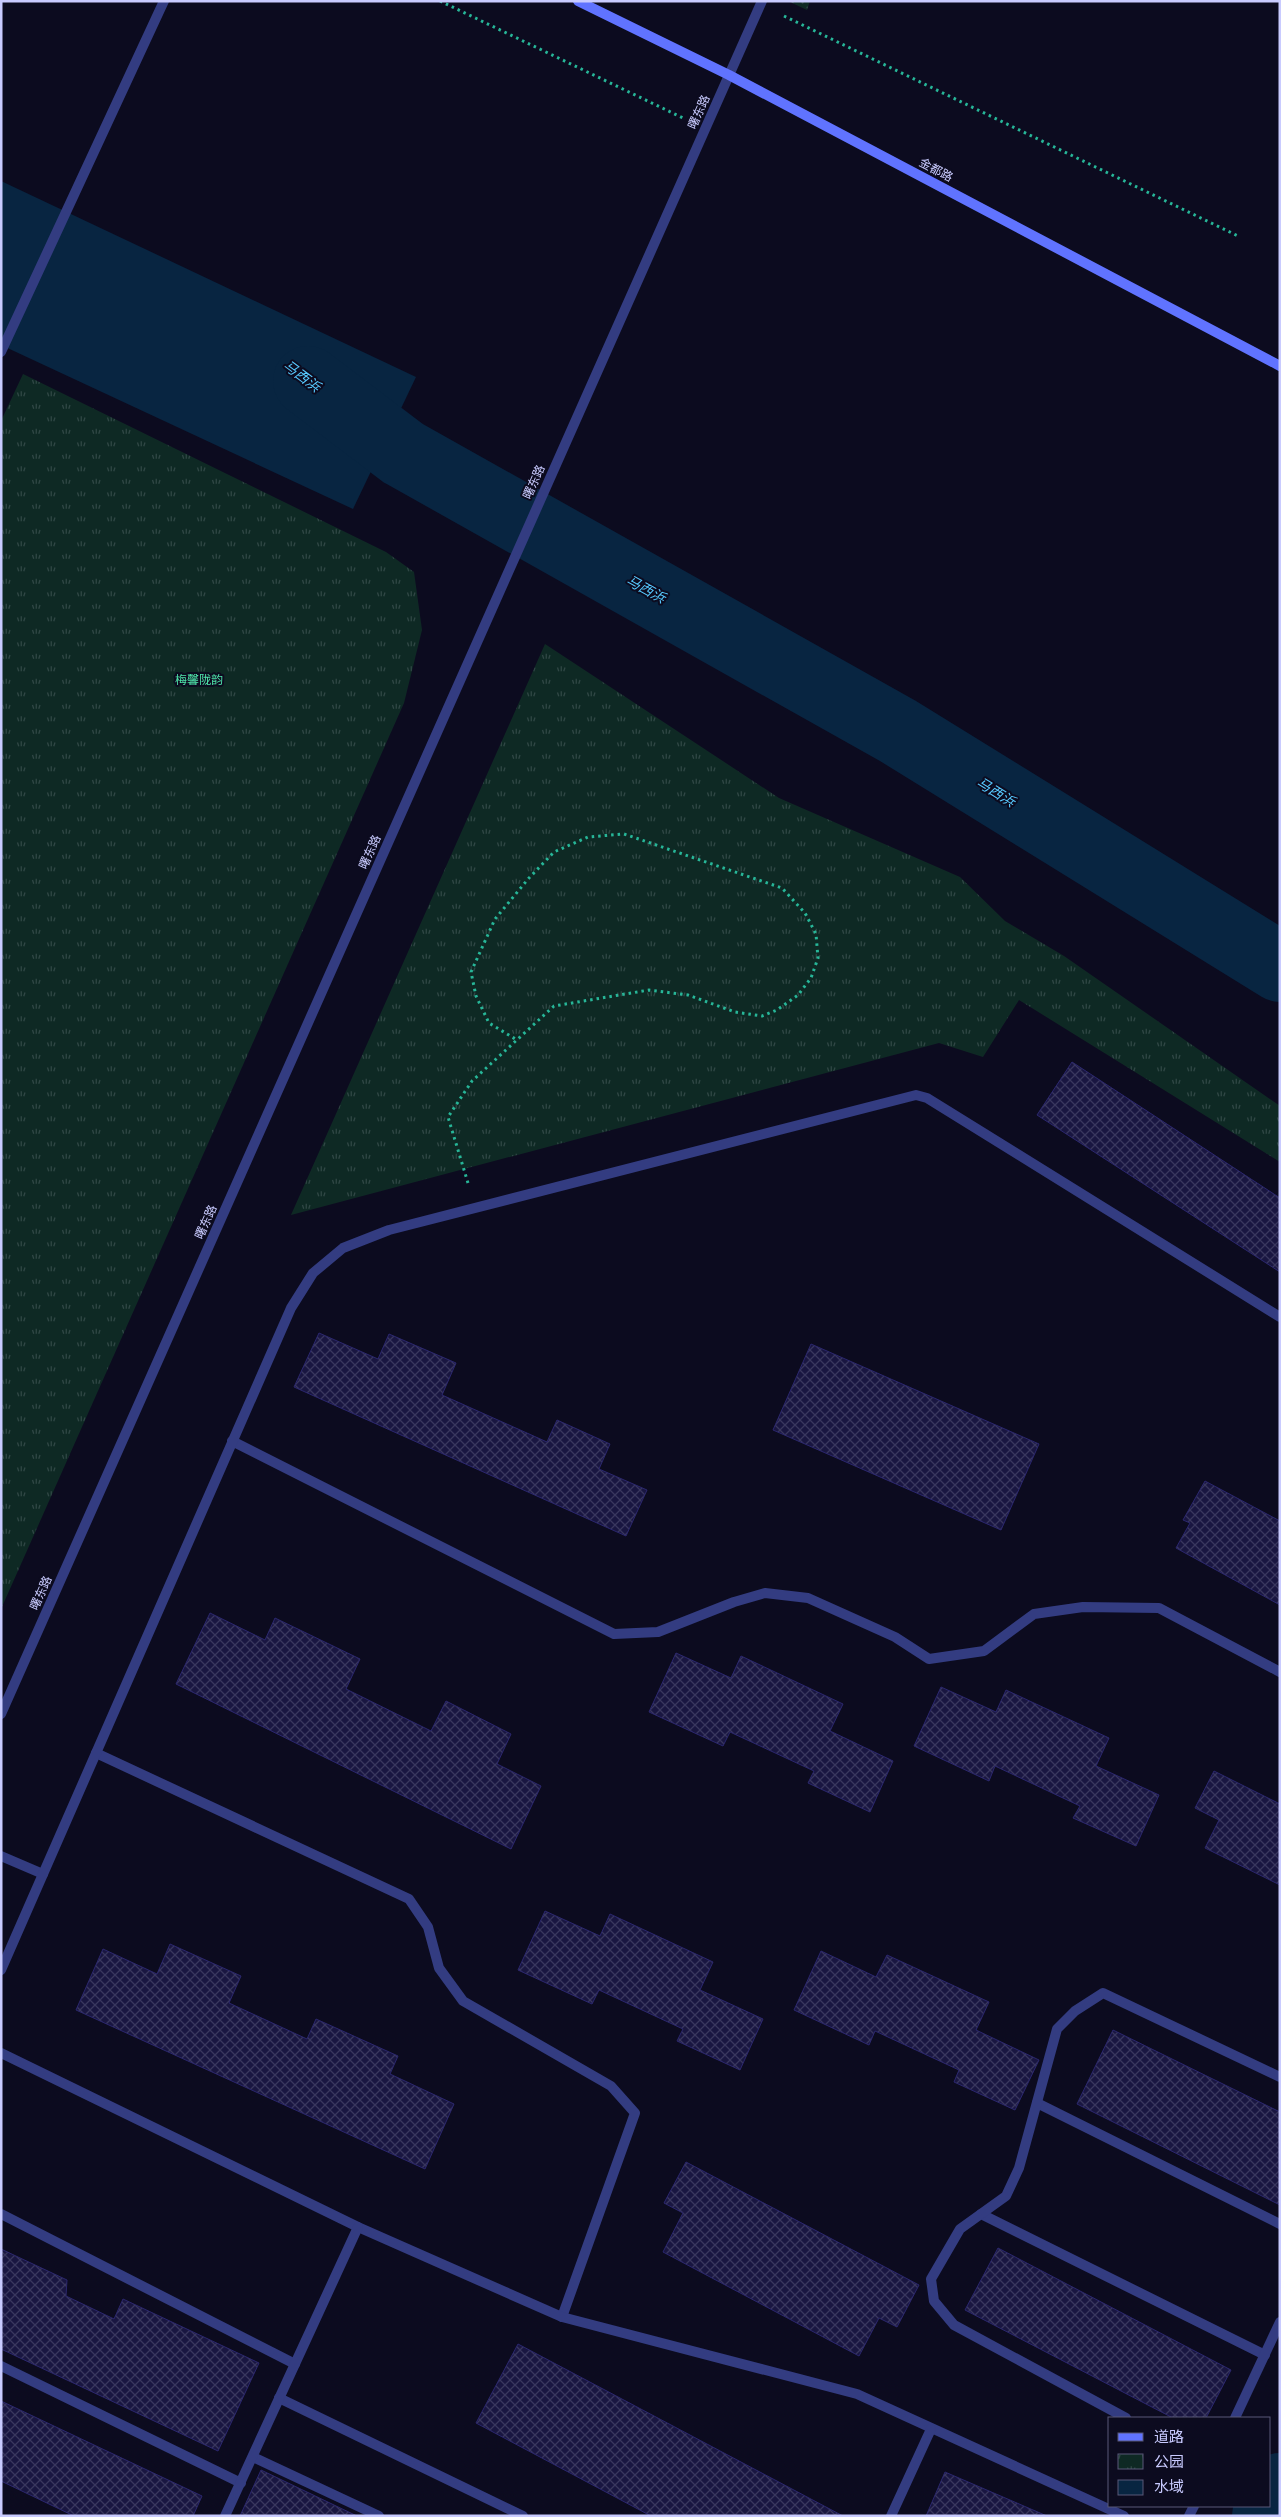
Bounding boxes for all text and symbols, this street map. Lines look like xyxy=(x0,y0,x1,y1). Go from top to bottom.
street label: 曙东路 xyxy=(684,92,714,132)
street label: 金都路 xyxy=(916,154,956,186)
water label: 马西浜 xyxy=(280,356,325,396)
street label: 曙东路 xyxy=(519,462,549,502)
water label: 马西浜 xyxy=(623,571,670,608)
park label: 梅馨陇韵 xyxy=(175,672,223,688)
water label: 马西浜 xyxy=(973,773,1019,811)
street label: 曙东路 xyxy=(355,832,385,872)
street label: 曙东路 xyxy=(191,1202,221,1242)
street label: 曙东路 xyxy=(26,1573,56,1613)
legend xyxy=(1108,2417,1271,2507)
text: 道路 xyxy=(1154,2426,1184,2447)
text: 公园 xyxy=(1154,2451,1184,2472)
text: 水域 xyxy=(1154,2476,1184,2497)

